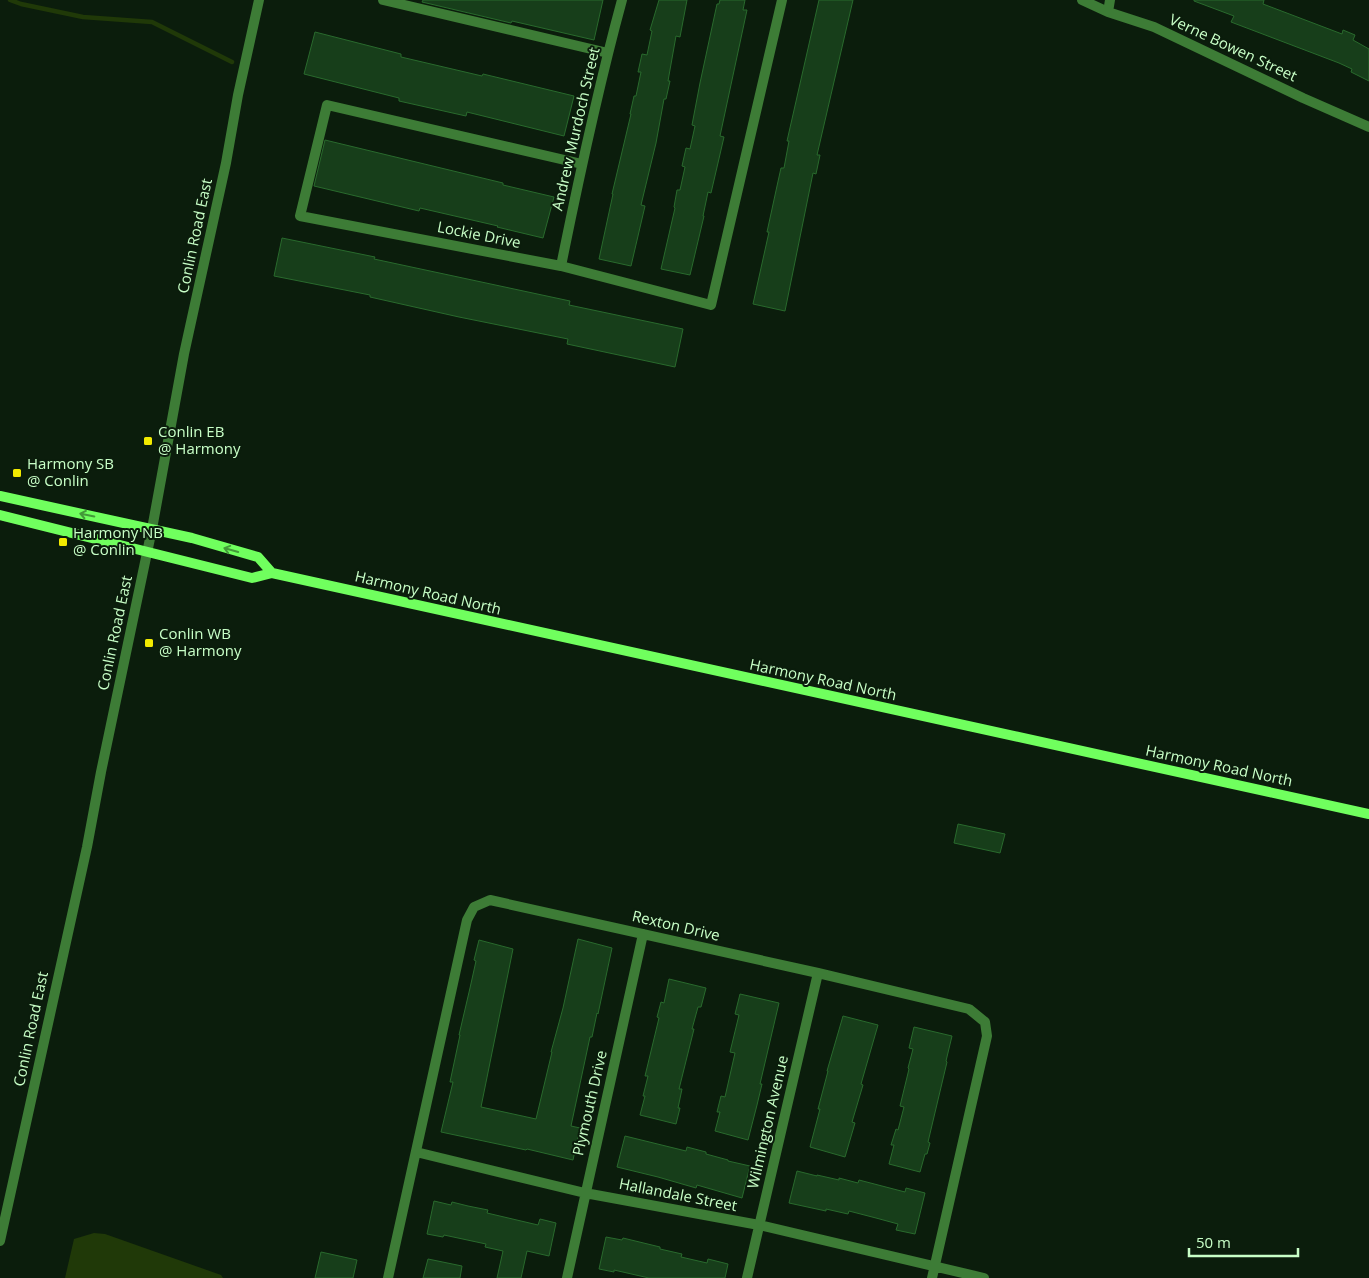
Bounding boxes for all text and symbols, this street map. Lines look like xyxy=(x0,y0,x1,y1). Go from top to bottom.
street label: Verne Bowen Street xyxy=(1166,9,1301,85)
street label: Andrew Murdoch Street xyxy=(546,45,604,212)
street label: Conlin Road East xyxy=(172,176,216,295)
street label: Lockie Drive xyxy=(436,216,523,252)
place label: Conlin EB @ Harmony xyxy=(158,421,241,458)
marker: Conlin EB @ Harmony xyxy=(142,435,154,447)
place label: Harmony SB @ Conlin xyxy=(27,453,114,490)
marker: Harmony SB @ Conlin xyxy=(11,467,23,479)
one-way arrow xyxy=(80,510,96,519)
place label: Harmony NB @ Conlin xyxy=(73,522,163,559)
marker: Harmony NB @ Conlin xyxy=(57,536,69,548)
one-way arrow xyxy=(224,544,240,554)
street label: Harmony Road North xyxy=(353,565,503,619)
street label: Conlin Road East xyxy=(92,573,136,692)
place label: Conlin WB @ Harmony xyxy=(159,623,242,660)
marker: Conlin WB @ Harmony xyxy=(143,637,155,649)
street label: Harmony Road North xyxy=(748,654,899,704)
street label: Harmony Road North xyxy=(1144,740,1295,790)
street label: Rexton Drive xyxy=(630,905,722,945)
street label: Conlin Road East xyxy=(8,969,52,1088)
street label: Plymouth Drive xyxy=(567,1048,611,1157)
street label: Wilmington Avenue xyxy=(742,1053,792,1190)
street label: Hallandale Street xyxy=(617,1173,739,1215)
scale bar xyxy=(1189,1226,1298,1258)
text: 50 m xyxy=(1196,1232,1231,1252)

